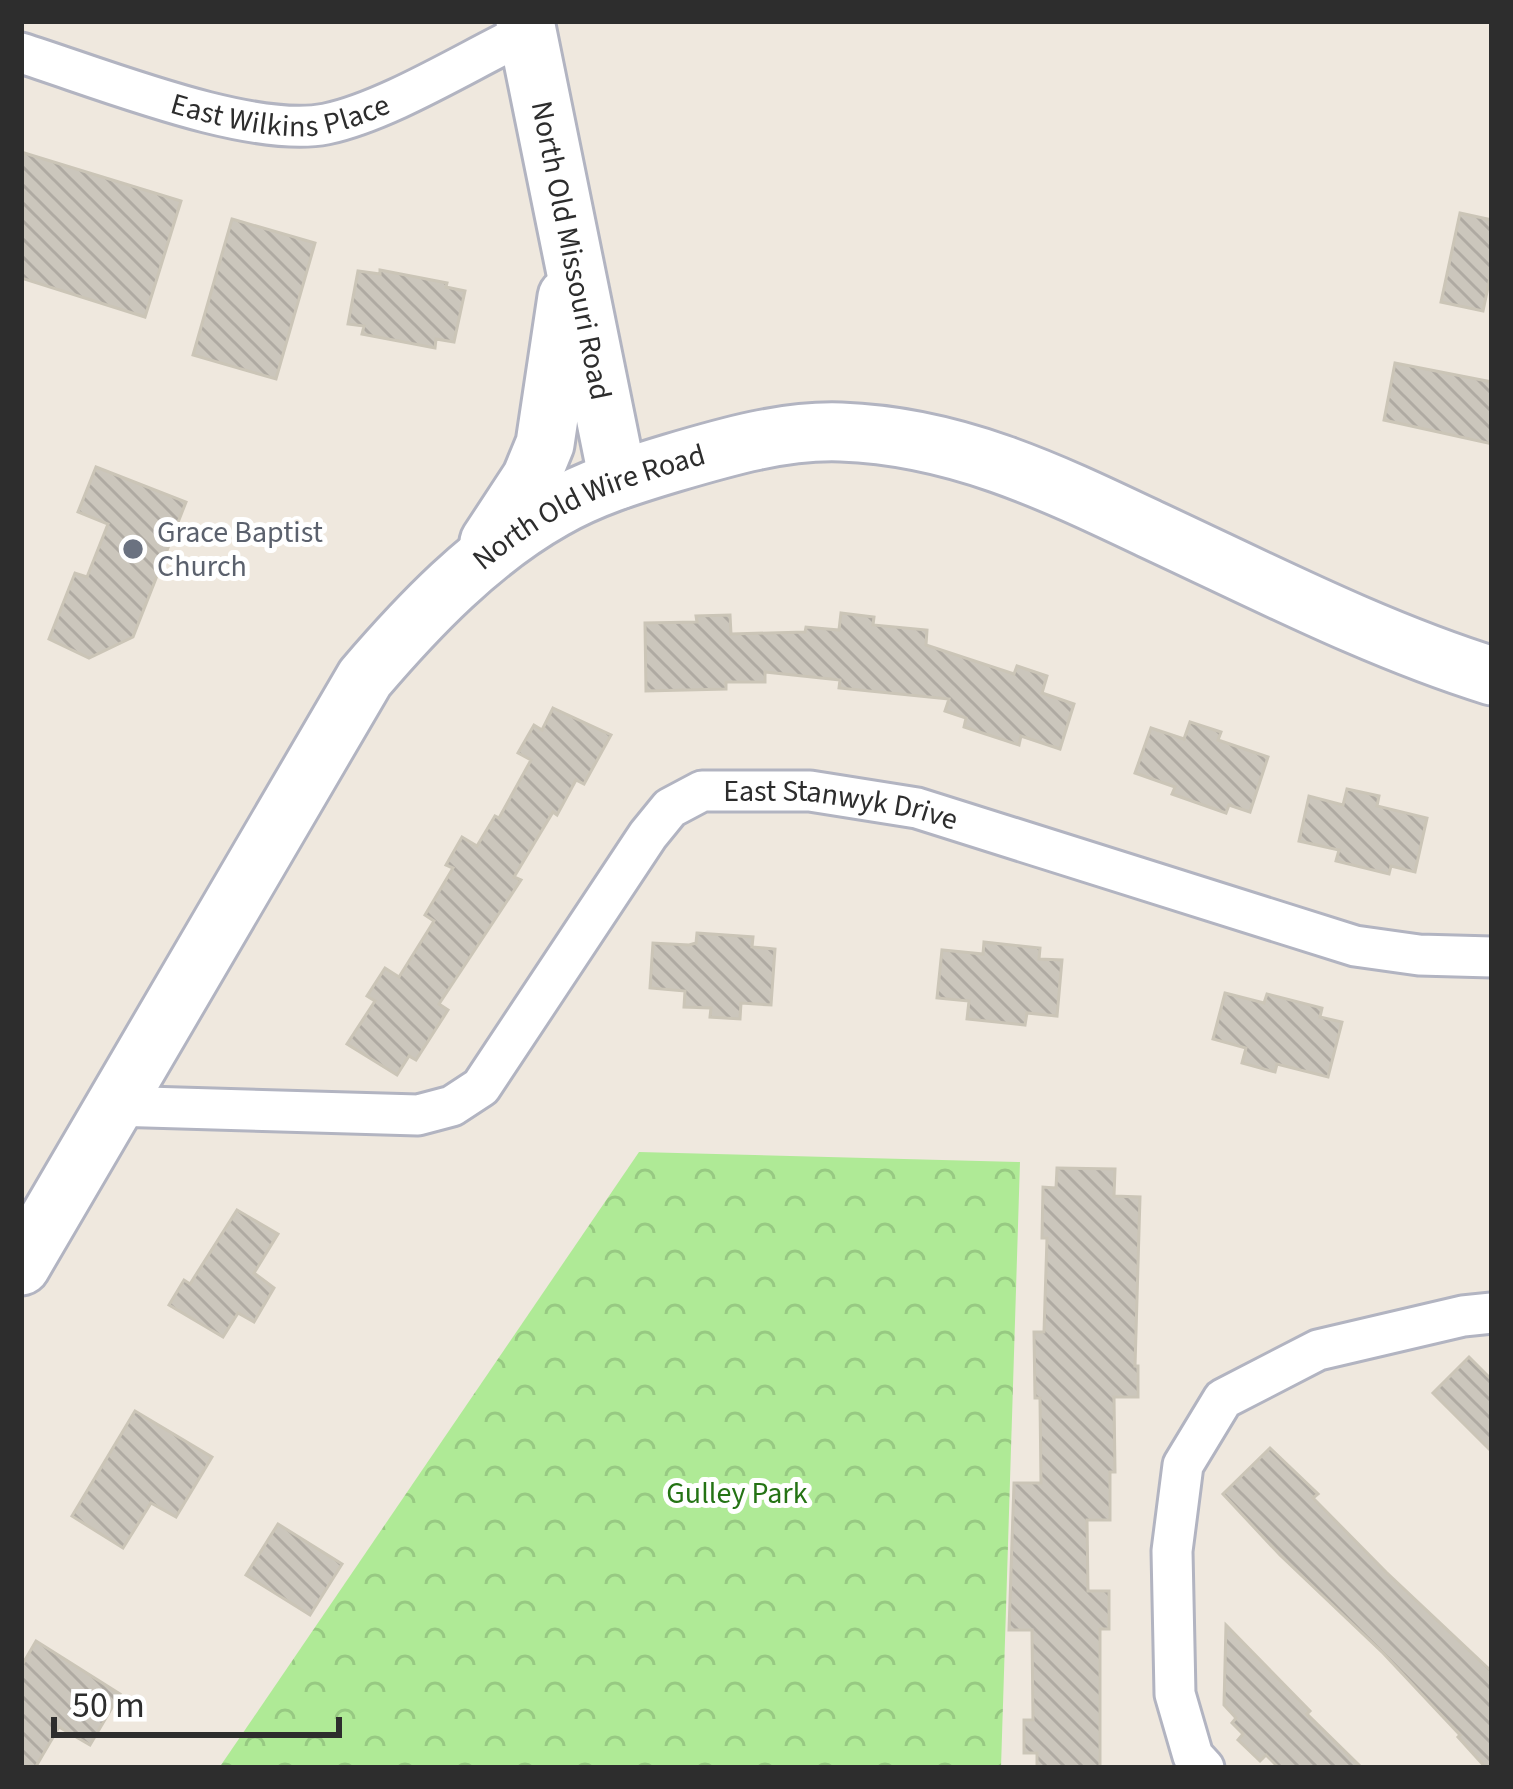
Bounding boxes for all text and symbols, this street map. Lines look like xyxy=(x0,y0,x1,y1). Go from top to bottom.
street label: East Wilkins Place xyxy=(168,77,390,113)
text: East Wilkins Place xyxy=(166,82,397,148)
street label: North Old Missouri Road xyxy=(520,97,622,404)
street label: North Old Wire Road xyxy=(463,433,710,580)
place label: Grace Baptist Church xyxy=(157,511,323,588)
marker: Grace Baptist Church xyxy=(120,536,146,562)
street label: East Stanwyk Drive xyxy=(723,770,963,842)
park label: Gulley Park xyxy=(666,1472,808,1515)
scale bar xyxy=(54,1663,339,1737)
text: 50 m xyxy=(72,1680,145,1731)

